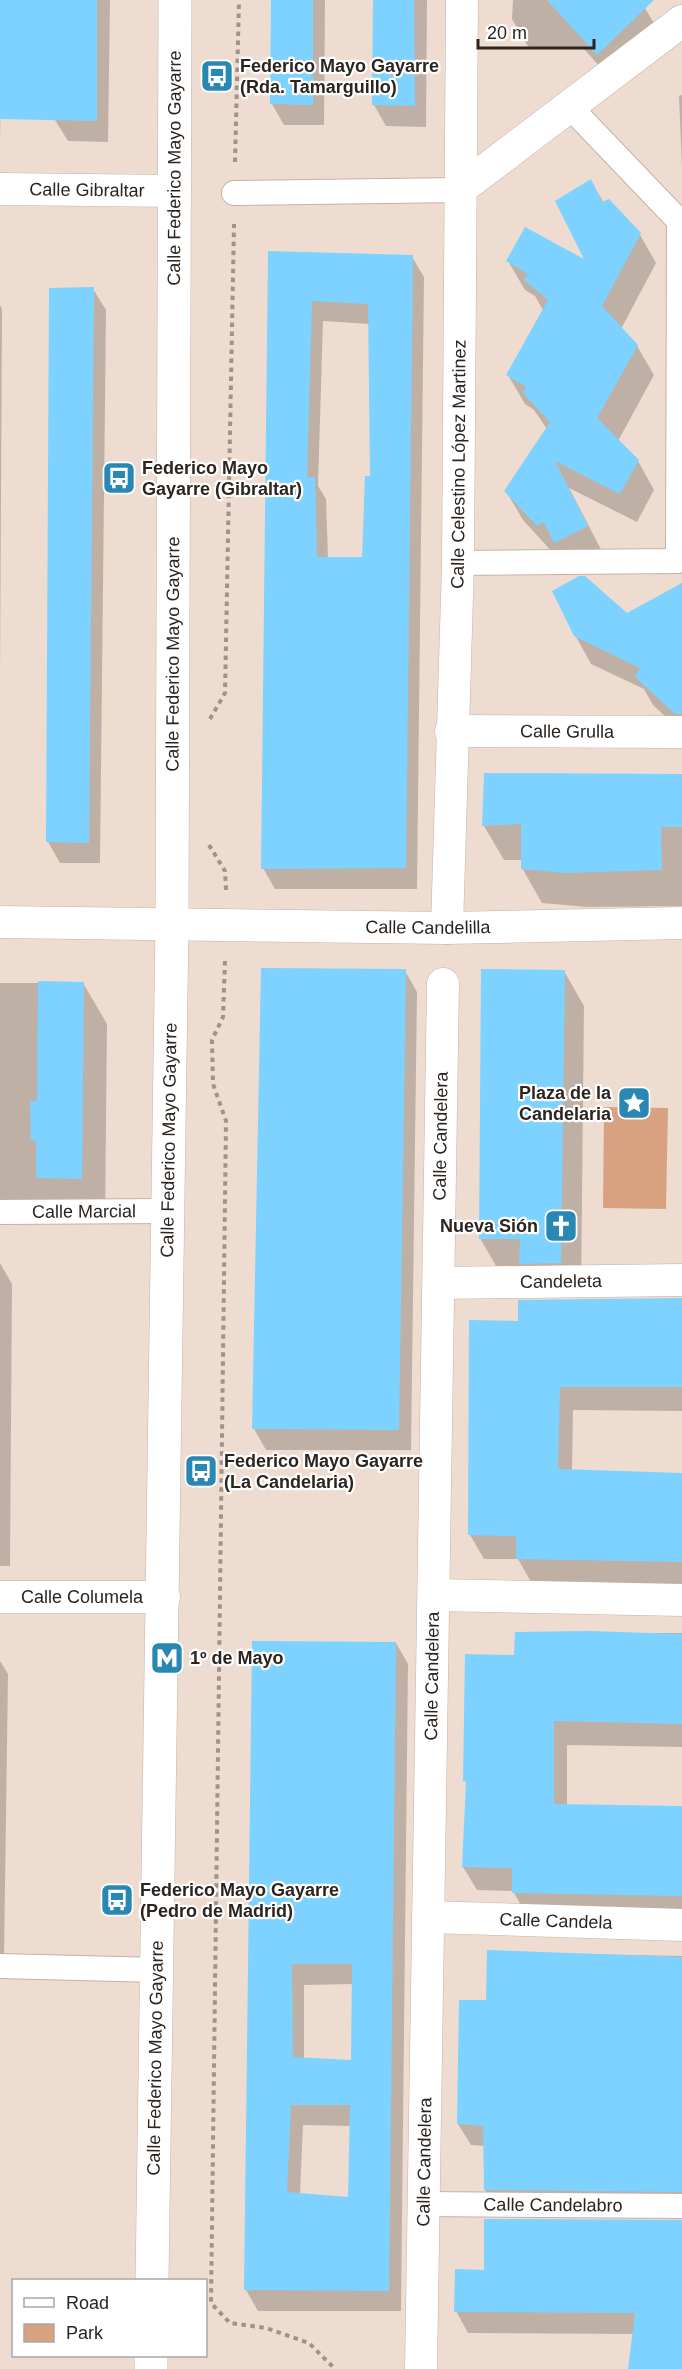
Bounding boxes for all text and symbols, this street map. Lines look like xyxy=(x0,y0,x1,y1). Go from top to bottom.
scale bar xyxy=(478,12,594,50)
text: 20 m xyxy=(487,23,527,43)
street label: Calle Federico Mayo Gayarre xyxy=(164,51,185,286)
place label: Federico Mayo Gayarre (Rda. Tamarguillo) xyxy=(240,56,439,97)
bus stop icon: Federico Mayo Gayarre (Rda. Tamarguillo) xyxy=(199,58,235,94)
street label: Calle Gibraltar xyxy=(29,179,145,201)
street label: Calle Celestino López Martinez xyxy=(447,339,470,589)
place label: Federico Mayo Gayarre (Gibraltar) xyxy=(142,458,302,499)
bus stop icon: Federico Mayo Gayarre (Gibraltar) xyxy=(101,460,137,496)
street label: Calle Federico Mayo Gayarre xyxy=(162,536,183,772)
street label: Calle Grulla xyxy=(520,721,615,742)
street label: Calle Candelilla xyxy=(365,917,492,938)
street label: Calle Federico Mayo Gayarre xyxy=(157,1022,181,1258)
street label: Calle Candelera xyxy=(430,1070,452,1201)
place label: Plaza de la Candelaria xyxy=(519,1083,612,1124)
place icon: Plaza de la Candelaria xyxy=(616,1085,652,1121)
street label: Calle Marcial xyxy=(32,1201,136,1222)
church icon: Nueva Sión xyxy=(543,1208,579,1244)
place label: Nueva Sión xyxy=(440,1216,538,1236)
street label: Candeleta xyxy=(520,1271,603,1292)
place label: Federico Mayo Gayarre (La Candelaria) xyxy=(224,1451,423,1492)
bus stop icon: Federico Mayo Gayarre (La Candelaria) xyxy=(183,1453,219,1489)
street label: Calle Columela xyxy=(21,1587,144,1607)
street label: Calle Candelera xyxy=(421,1610,443,1741)
metro station icon: 1º de Mayo xyxy=(149,1640,185,1676)
place label: 1º de Mayo xyxy=(190,1648,284,1668)
place label: Federico Mayo Gayarre (Pedro de Madrid) xyxy=(140,1880,339,1921)
bus stop icon: Federico Mayo Gayarre (Pedro de Madrid) xyxy=(99,1882,135,1918)
street label: Calle Candela xyxy=(499,1909,614,1933)
street label: Calle Federico Mayo Gayarre xyxy=(144,1940,167,2176)
street label: Calle Candelera xyxy=(413,2096,435,2227)
street label: Calle Candelabro xyxy=(483,2194,623,2216)
legend xyxy=(12,2279,207,2357)
text: Road xyxy=(66,2293,109,2313)
text: Park xyxy=(66,2323,104,2343)

